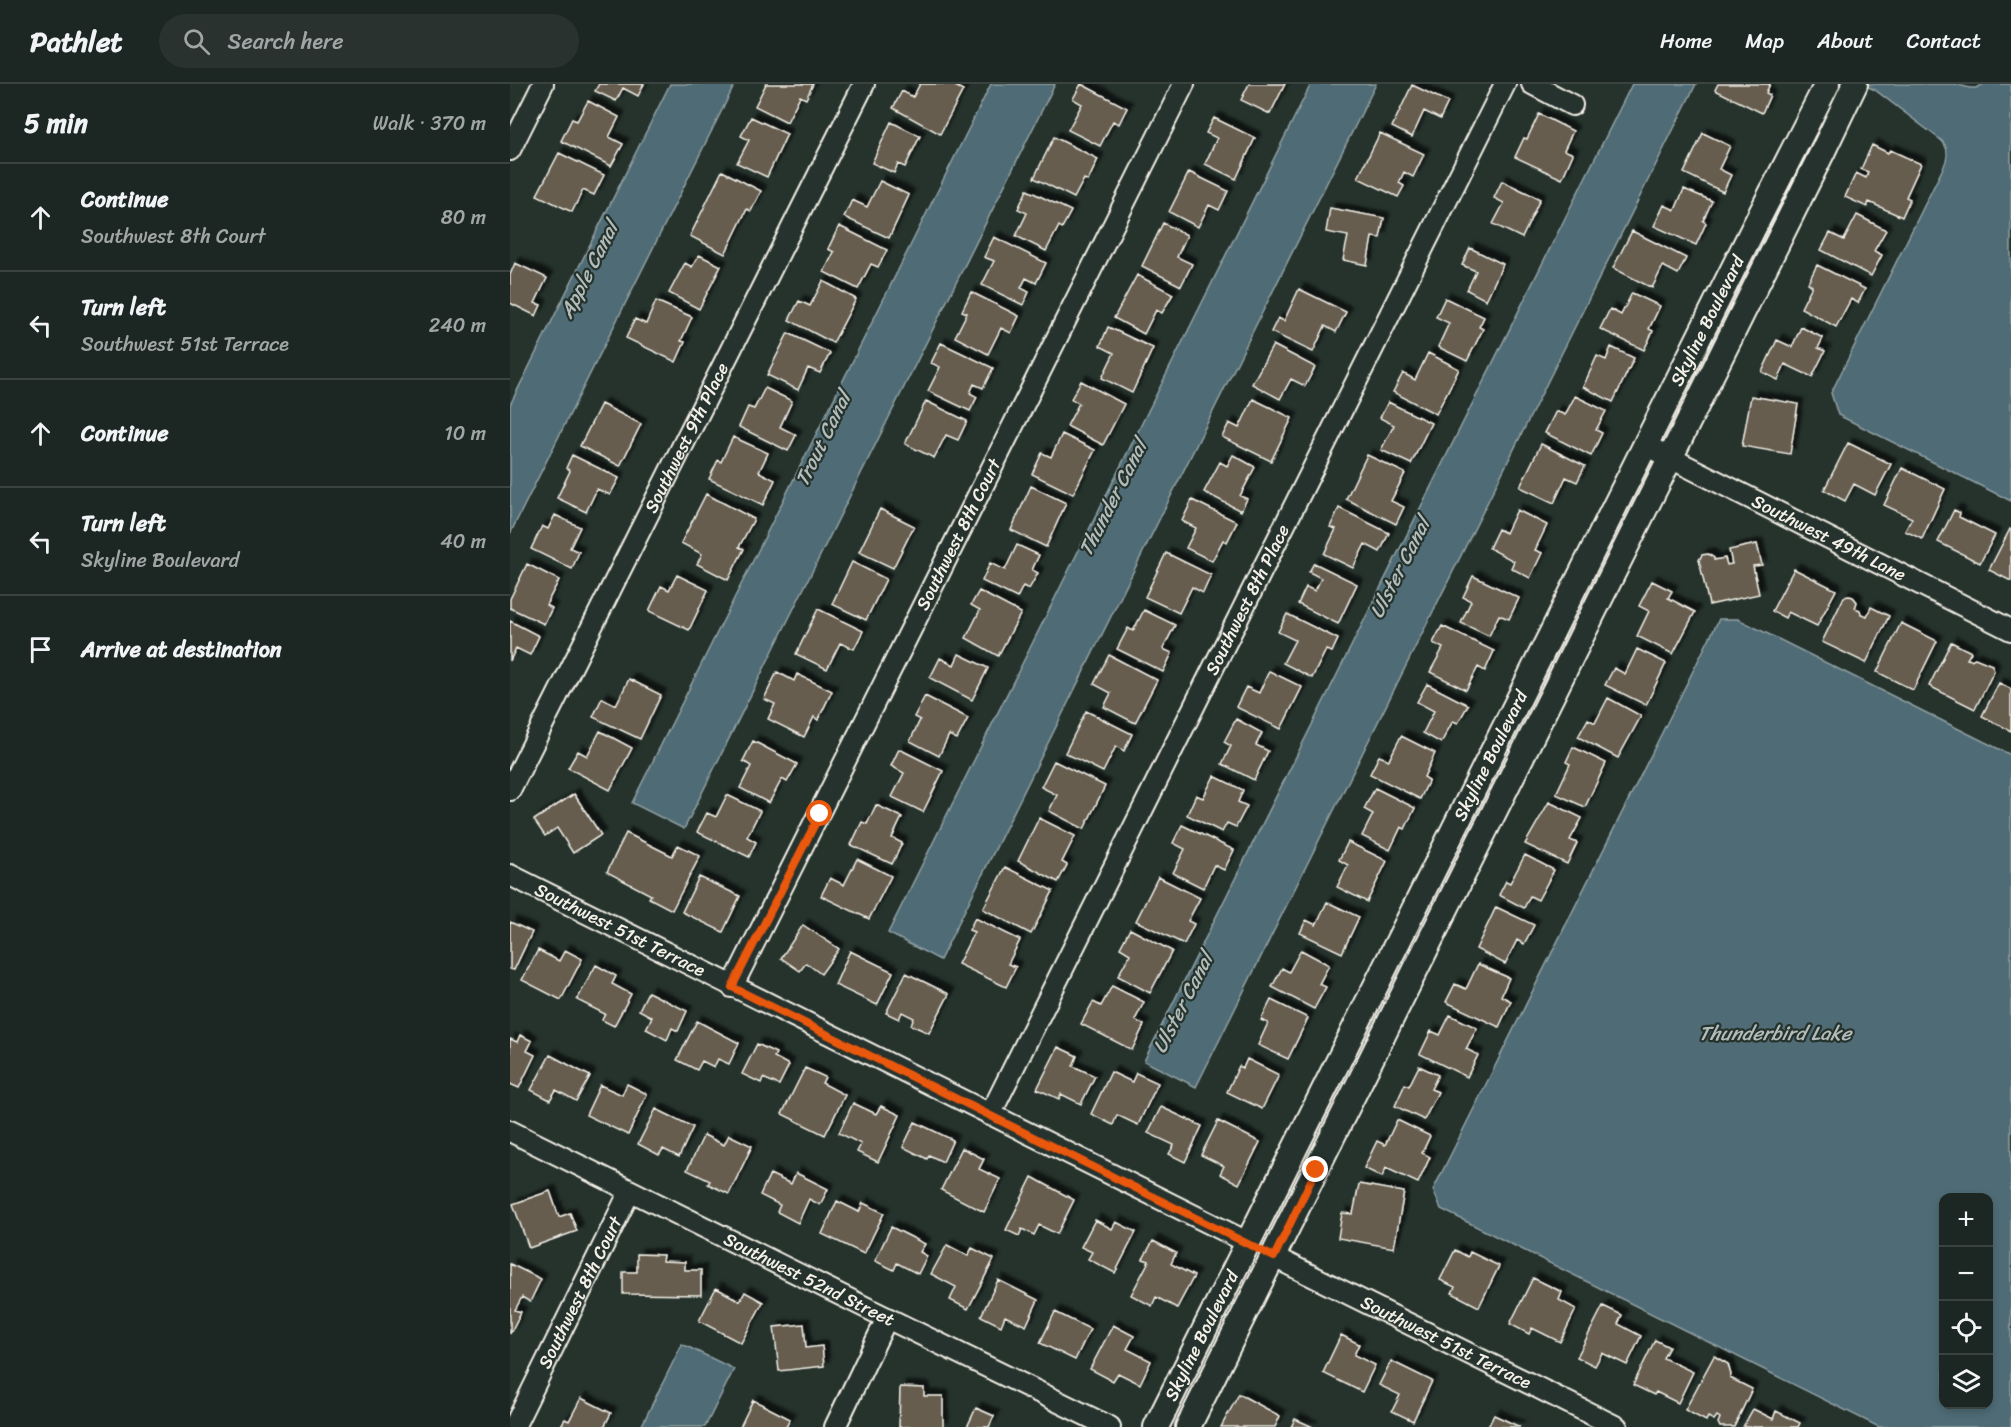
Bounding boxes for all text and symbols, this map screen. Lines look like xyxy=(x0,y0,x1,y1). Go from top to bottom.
search box xyxy=(159,14,579,68)
text: Pathlet xyxy=(30,17,123,66)
text: Search here xyxy=(228,22,343,61)
text: Home xyxy=(1660,22,1712,60)
text: Map xyxy=(1745,22,1784,60)
text: About xyxy=(1817,22,1874,60)
text: Contact xyxy=(1907,22,1981,60)
icon: search xyxy=(180,25,213,58)
text: 5 min xyxy=(24,100,88,146)
text: Walk · 370 m xyxy=(373,106,486,141)
text: Continue xyxy=(81,180,169,219)
text: 80 m xyxy=(441,200,486,235)
icon: ahead xyxy=(24,201,57,234)
water label: Apple Canal xyxy=(549,212,630,325)
text: Southwest 8th Court xyxy=(81,219,266,254)
street label: Skyline Boulevard xyxy=(1661,248,1754,392)
text: Turn left xyxy=(81,288,166,327)
text: 240 m xyxy=(429,308,486,343)
icon: left xyxy=(24,309,57,342)
text: Southwest 51st Terrace xyxy=(81,327,289,362)
street label: Southwest 9th Place xyxy=(635,357,738,519)
water label: Trout Canal xyxy=(785,382,863,492)
text: Continue xyxy=(81,414,169,453)
text: 10 m xyxy=(444,416,486,451)
icon: ahead xyxy=(24,417,57,450)
water label: Thunder Canal xyxy=(1069,430,1159,562)
street label: Southwest 8th Court xyxy=(907,452,1010,616)
street label: Southwest 49th Lane xyxy=(1746,485,1912,590)
text: Turn left xyxy=(81,504,166,543)
water label: Ulster Canal xyxy=(1360,508,1442,624)
street label: Southwest 8th Place xyxy=(1196,519,1299,681)
text: 40 m xyxy=(440,524,486,559)
icon: left xyxy=(24,525,57,558)
text: Skyline Boulevard xyxy=(81,543,239,578)
text: Arrive at destination xyxy=(81,630,282,669)
icon: arrive xyxy=(24,633,57,666)
street label: Skyline Boulevard xyxy=(1444,683,1537,827)
route start xyxy=(806,800,832,826)
street label: Southwest 51st Terrace xyxy=(529,874,711,986)
water label: Ulster Canal xyxy=(1143,943,1225,1059)
water label: Thunderbird Lake xyxy=(1699,1016,1853,1051)
route end xyxy=(1302,1156,1328,1182)
map controls xyxy=(1939,1193,1993,1409)
button: + xyxy=(1939,1193,1993,1247)
street label: Southwest 8th Court xyxy=(529,1210,632,1374)
street label: Southwest 52nd Street xyxy=(718,1223,900,1336)
button: − xyxy=(1939,1247,1993,1301)
street label: Skyline Boulevard xyxy=(1155,1263,1248,1407)
street label: Southwest 51st Terrace xyxy=(1355,1286,1537,1398)
button: locate xyxy=(1939,1301,1993,1355)
button: layers xyxy=(1939,1355,1993,1409)

